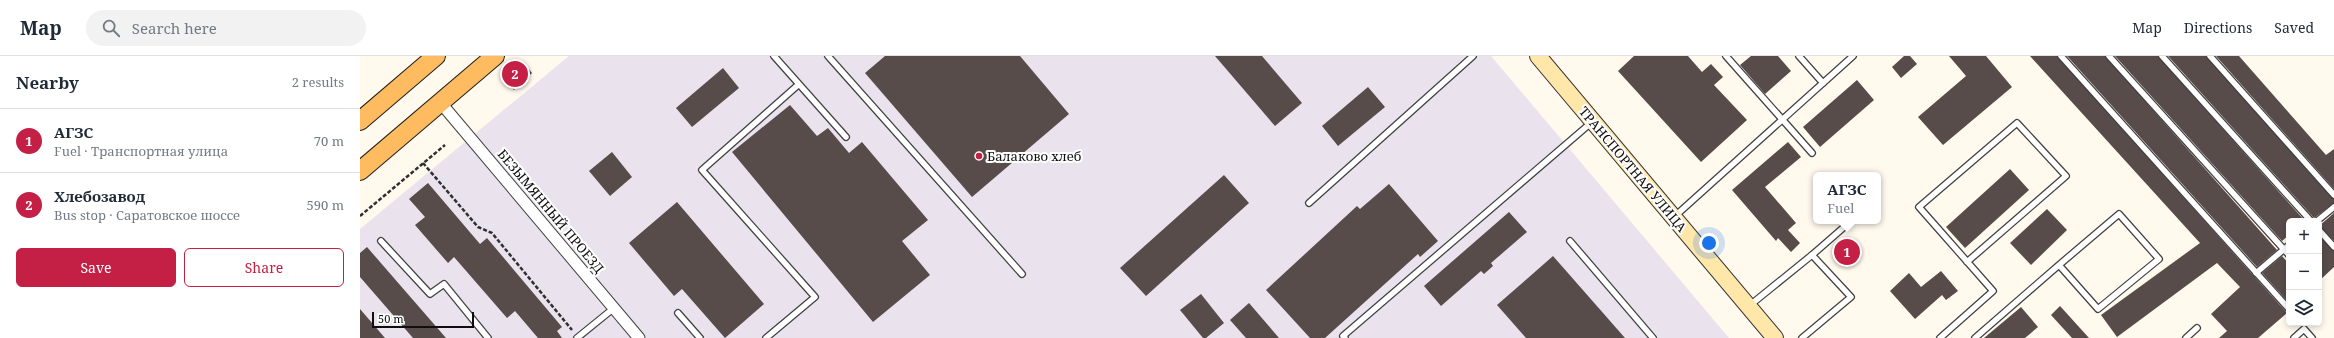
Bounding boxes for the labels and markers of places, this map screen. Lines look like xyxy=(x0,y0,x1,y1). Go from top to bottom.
pin: 2 xyxy=(502,59,528,89)
place label: Балаково хлеб xyxy=(987,147,1081,165)
marker: Балаково хлеб xyxy=(974,151,984,161)
pin: 1 xyxy=(1834,237,1860,267)

